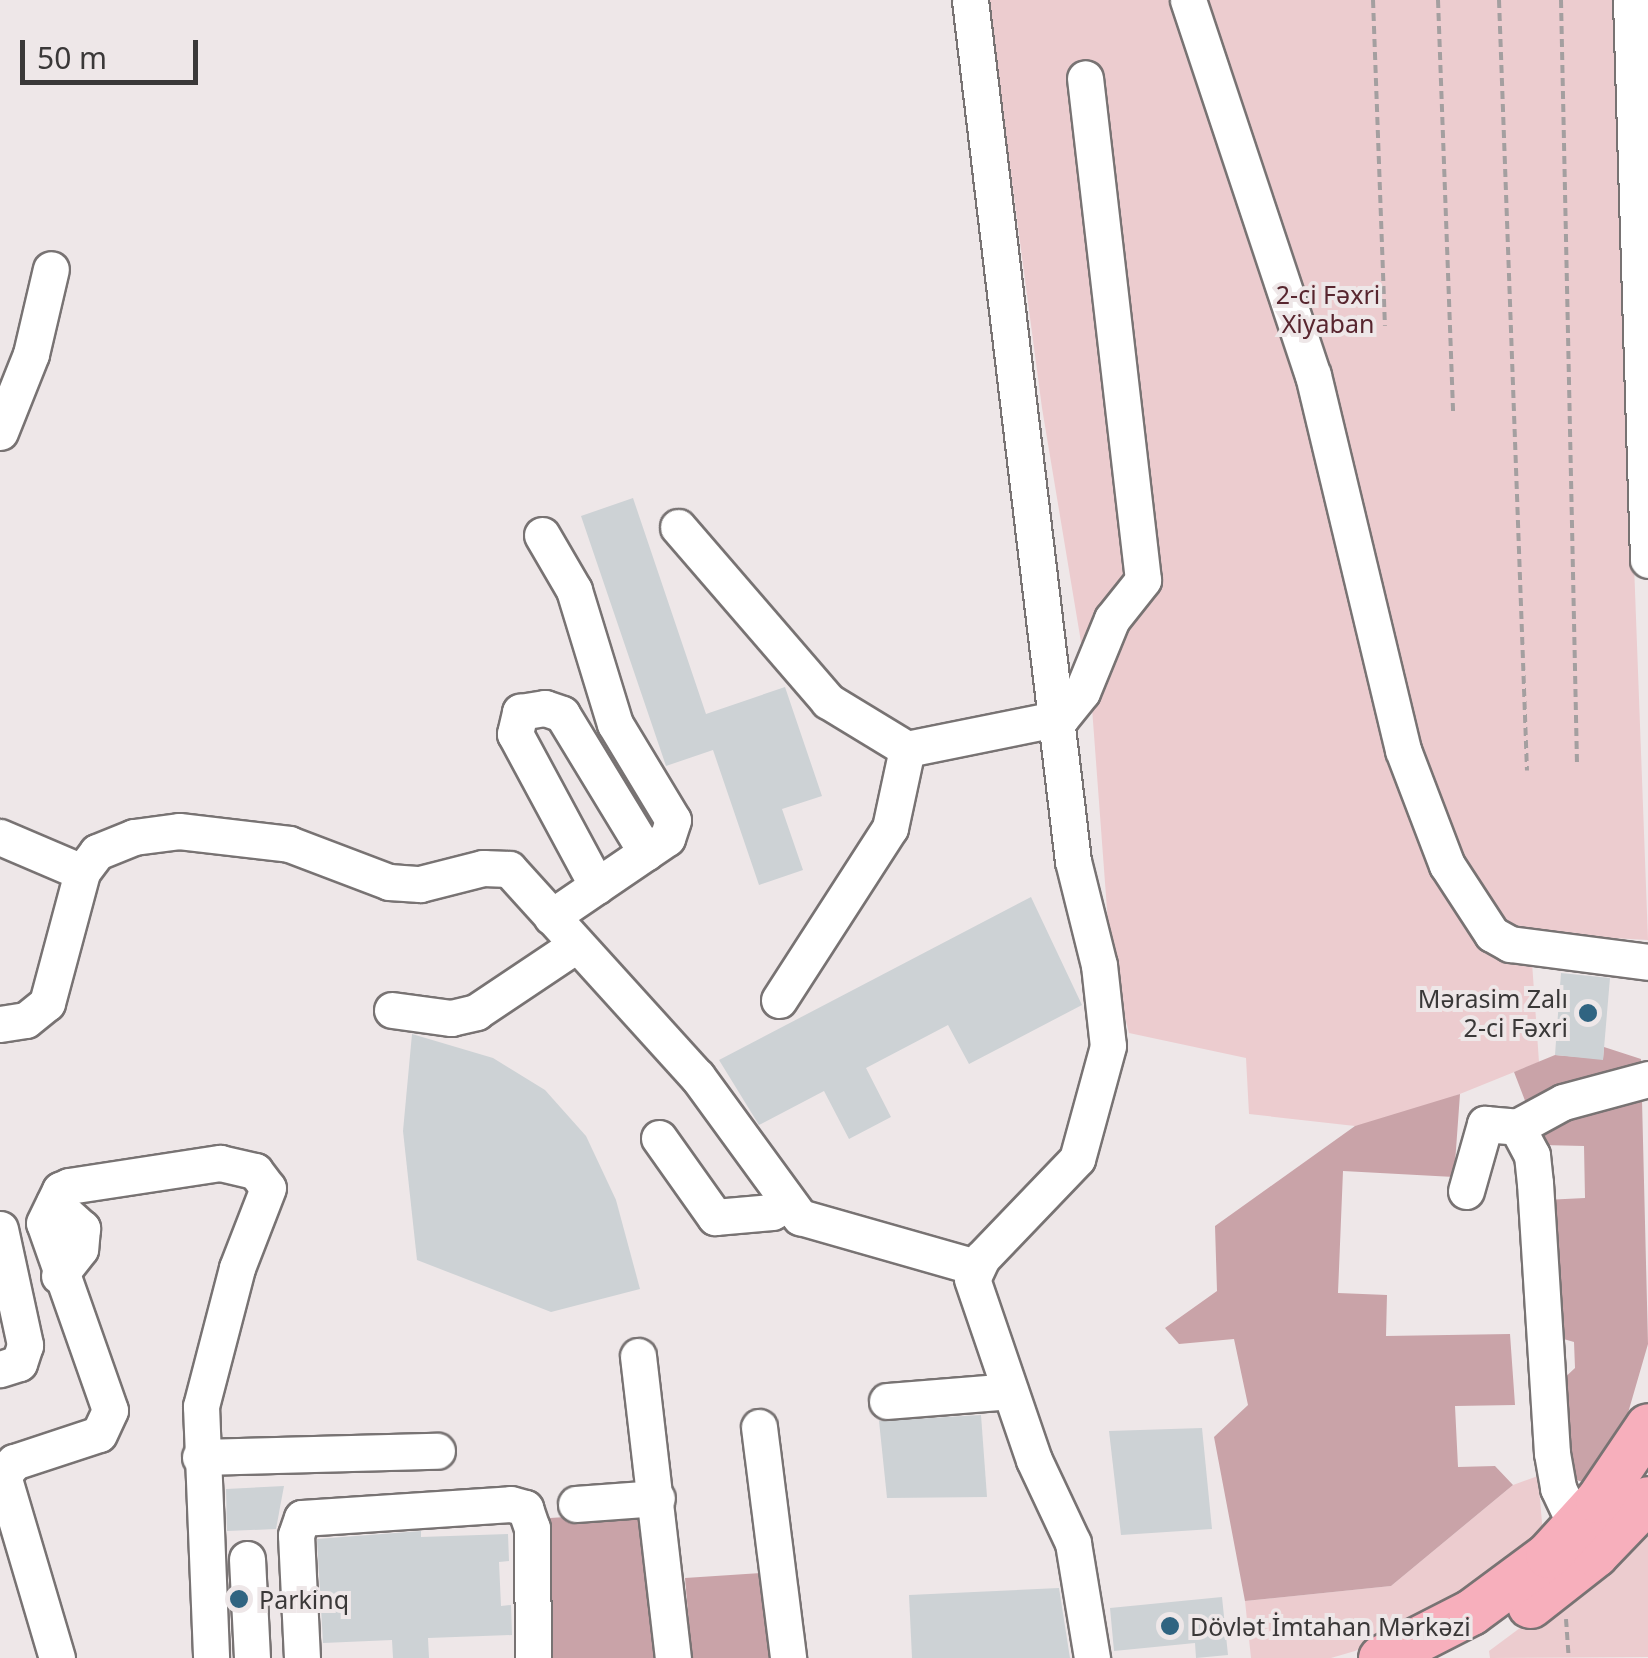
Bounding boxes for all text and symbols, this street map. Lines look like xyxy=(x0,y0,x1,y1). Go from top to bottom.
scale bar xyxy=(25,20,202,82)
text: 50 m xyxy=(37,37,107,78)
park label: 2-ci Fəxri Xiyaban xyxy=(1276,280,1380,339)
place label: Mərasim Zalı 2-ci Fəxri xyxy=(1418,984,1568,1043)
marker: Mərasim Zalı 2-ci Fəxri xyxy=(1577,1002,1599,1024)
place label: Parkinq xyxy=(259,1584,349,1614)
marker: Parkinq xyxy=(228,1588,250,1610)
place label: Dövlət İmtahan Mərkəzi xyxy=(1190,1611,1471,1641)
marker: Dövlət İmtahan Mərkəzi xyxy=(1159,1615,1181,1637)

